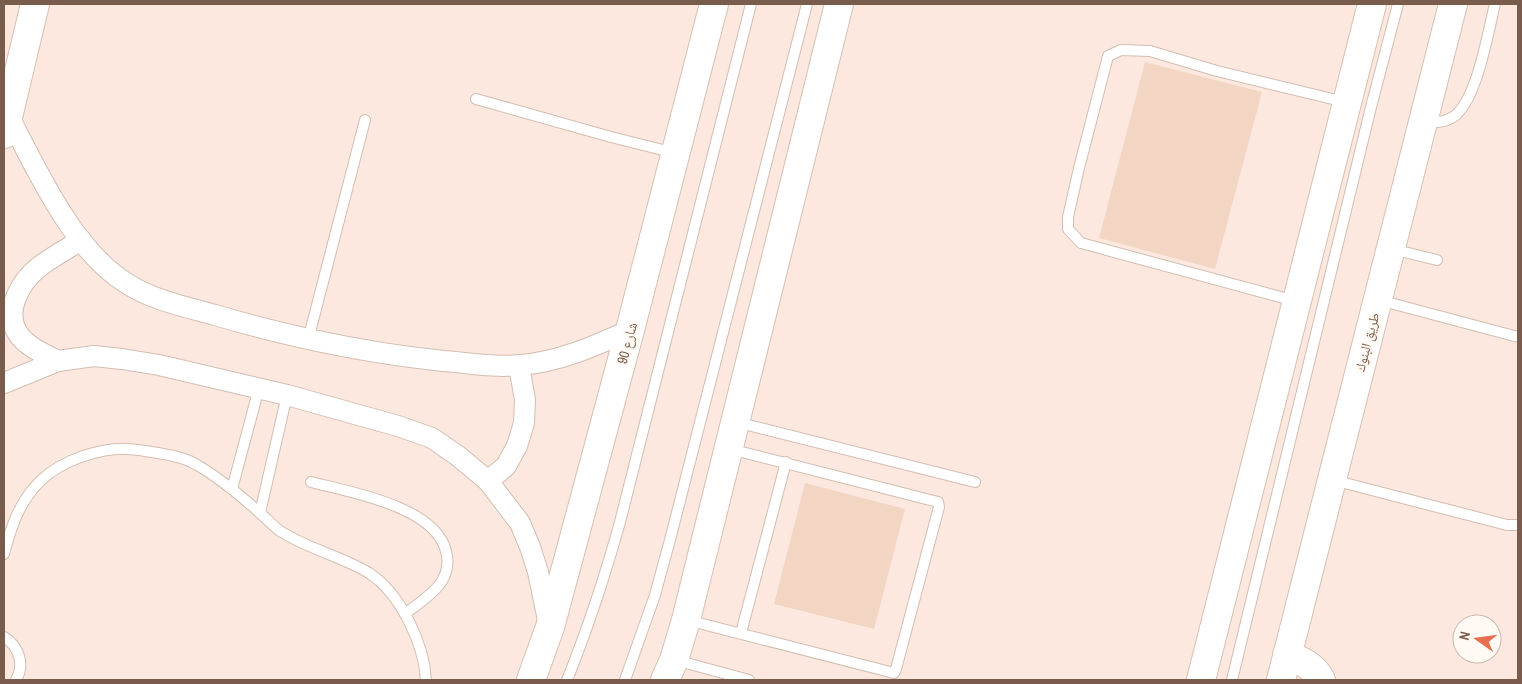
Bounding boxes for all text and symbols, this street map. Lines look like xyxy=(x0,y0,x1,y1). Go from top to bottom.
street label: طريق البنوك xyxy=(1350,310,1385,374)
street label: شارع 90 xyxy=(613,320,642,366)
north arrow xyxy=(1452,614,1502,664)
text: N xyxy=(1455,630,1474,642)

